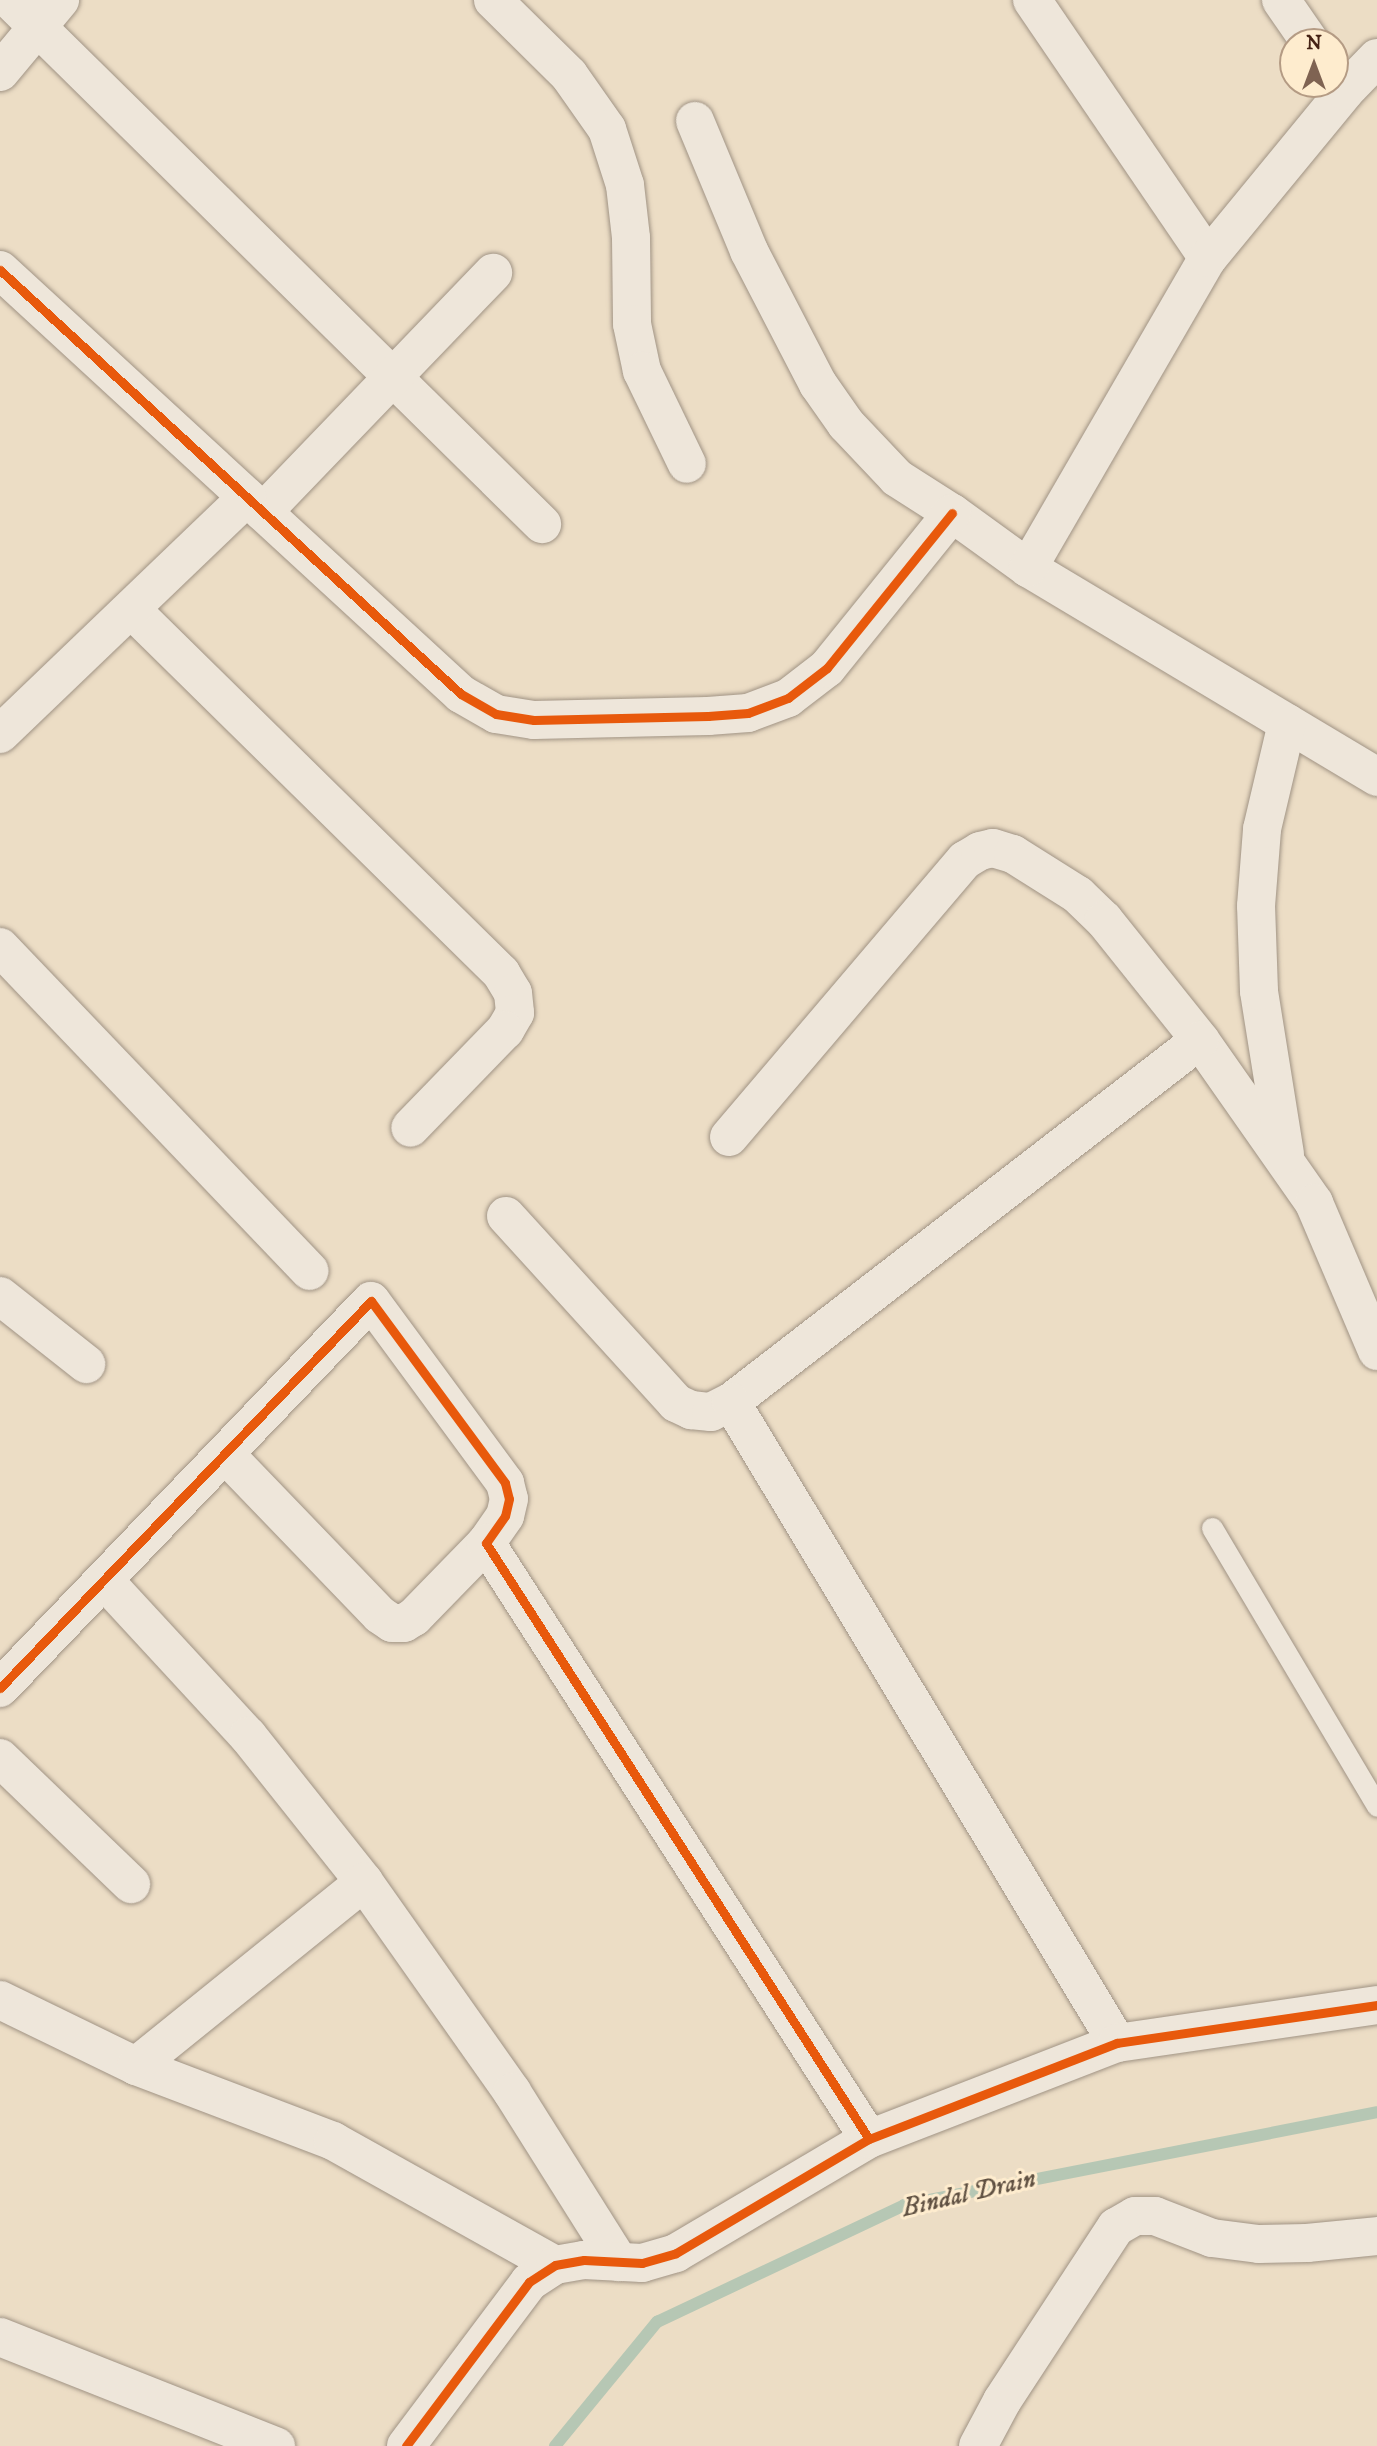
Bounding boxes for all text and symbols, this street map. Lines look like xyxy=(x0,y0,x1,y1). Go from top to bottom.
north arrow xyxy=(1279,28,1349,98)
text: N xyxy=(1306,32,1322,55)
water label: Bindal Drain xyxy=(899,2163,1039,2225)

